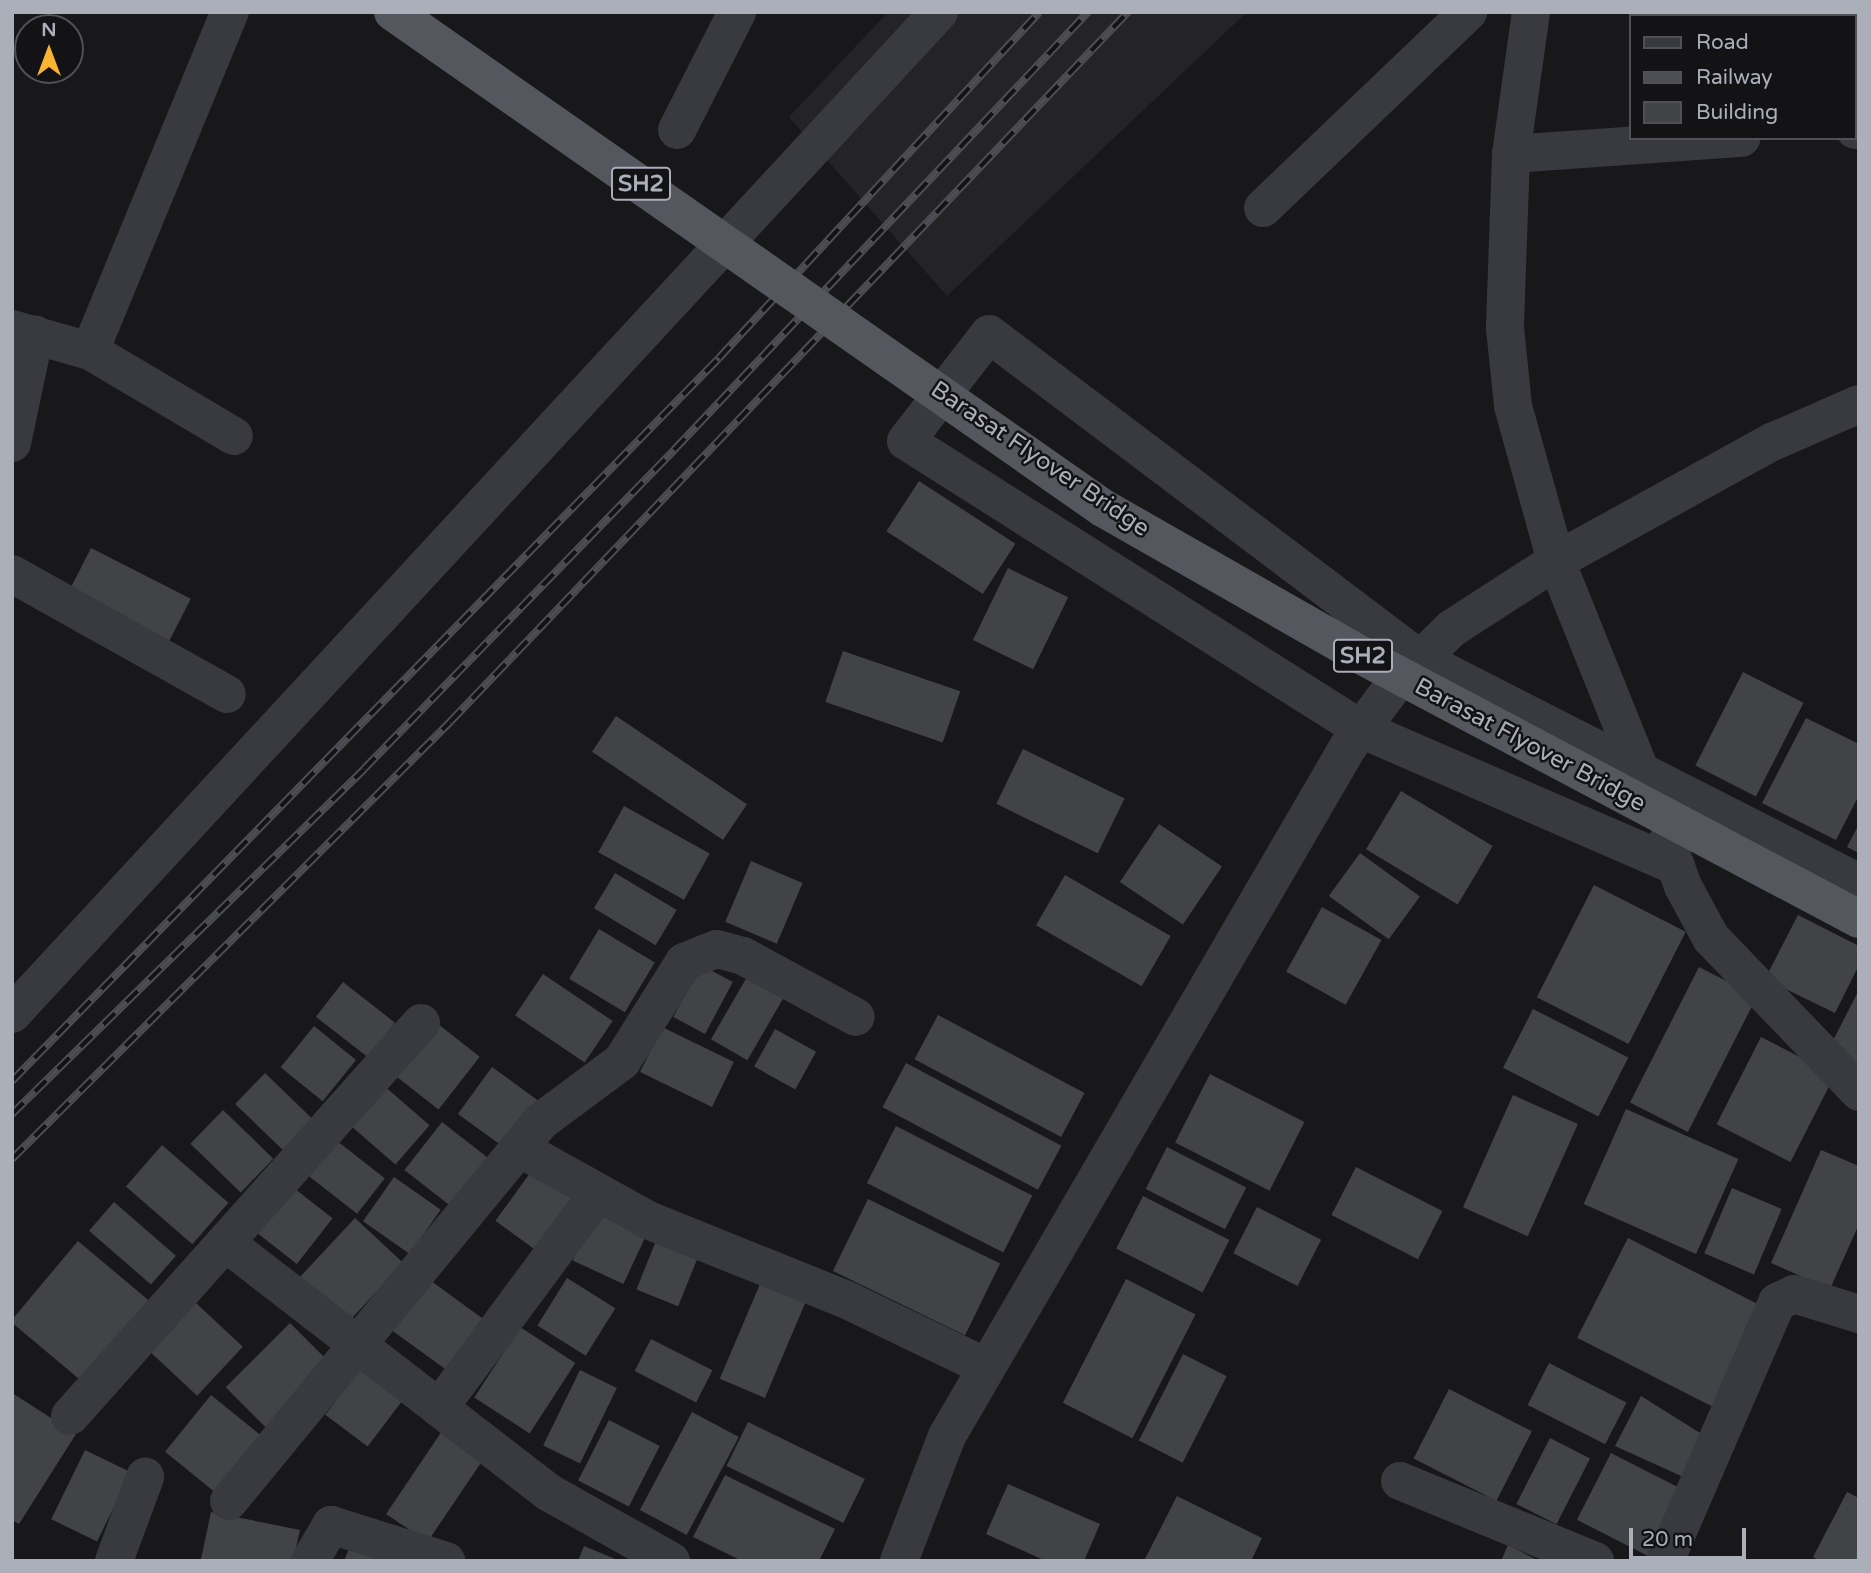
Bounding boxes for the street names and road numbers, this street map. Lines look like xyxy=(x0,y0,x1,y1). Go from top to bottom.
road number: SH2 xyxy=(610,164,672,204)
street label: Barasat Flyover Bridge xyxy=(925,375,1155,543)
road number: SH2 xyxy=(1332,636,1394,676)
street label: Barasat Flyover Bridge xyxy=(1410,672,1650,818)

